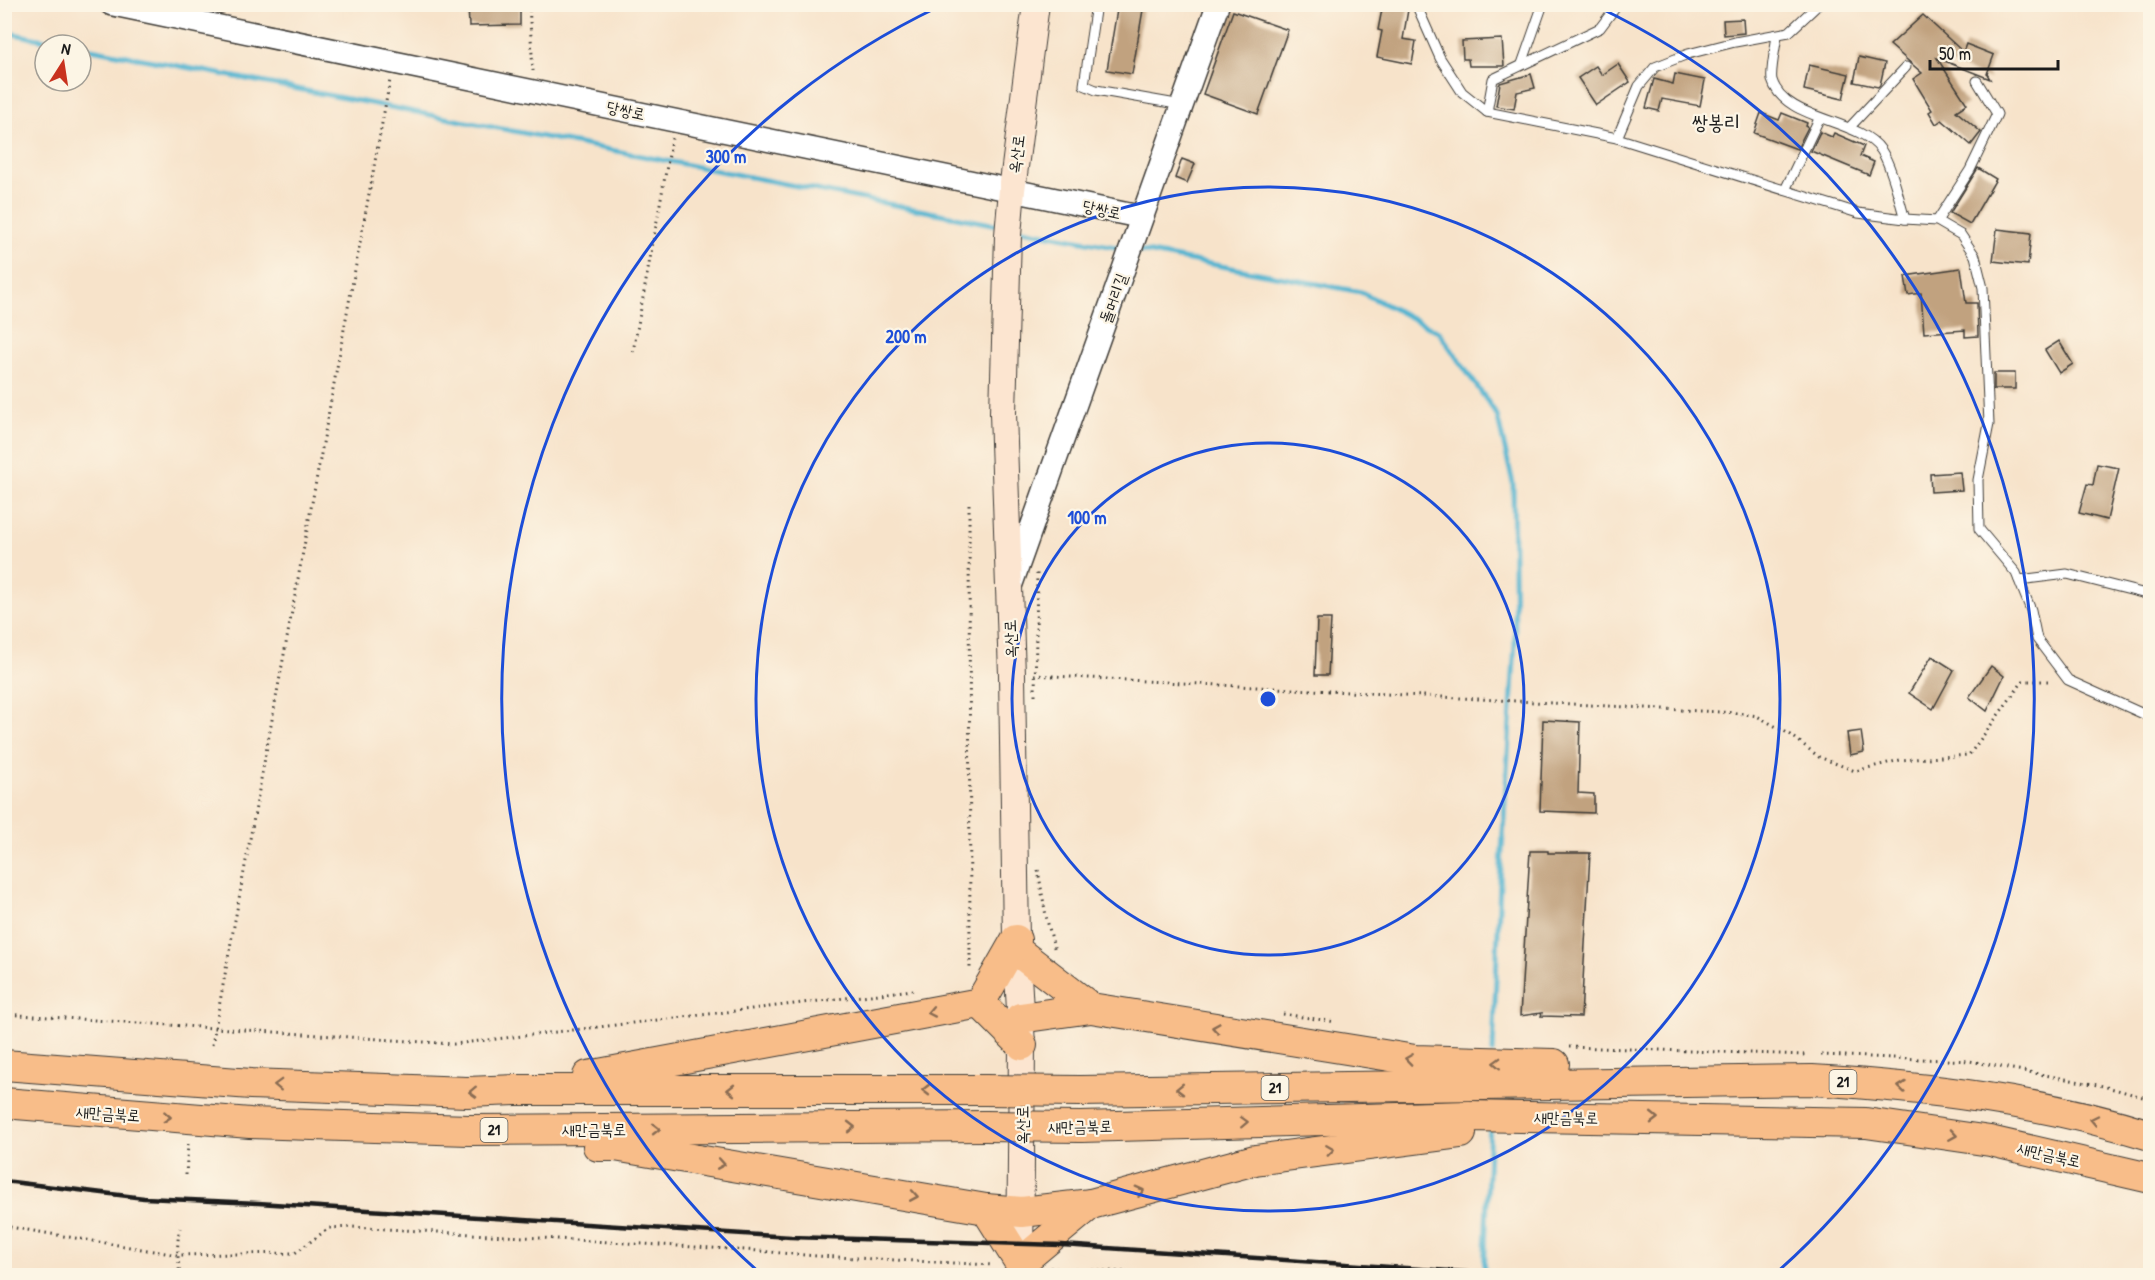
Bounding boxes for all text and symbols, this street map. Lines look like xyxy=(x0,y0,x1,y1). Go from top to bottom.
north arrow xyxy=(33,33,93,93)
scale bar xyxy=(1930,33,2058,71)
text: N xyxy=(60,37,73,60)
text: 50 m xyxy=(1939,41,1971,66)
street label: 당쌍로 xyxy=(605,95,647,125)
district label: 쌍봉리 xyxy=(1692,108,1740,135)
street label: 옥산로 xyxy=(1003,133,1029,175)
text: 300 m xyxy=(706,144,746,169)
street label: 당쌍로 xyxy=(1081,194,1123,224)
street label: 돌머리길 xyxy=(1094,270,1132,326)
text: 200 m xyxy=(886,324,926,349)
text: 100 m xyxy=(1067,505,1107,530)
street label: 옥산로 xyxy=(998,619,1022,659)
centre of rings xyxy=(1258,689,1278,709)
one-way arrow xyxy=(927,1005,937,1018)
one-way arrow xyxy=(1211,1022,1221,1035)
one-way arrow xyxy=(1404,1053,1413,1065)
one-way arrow xyxy=(1493,1056,1502,1069)
road number: 21 xyxy=(1830,1070,1856,1094)
road number: 21 xyxy=(1262,1076,1288,1100)
one-way arrow xyxy=(274,1078,283,1091)
one-way arrow xyxy=(1897,1081,1907,1094)
one-way arrow xyxy=(1176,1083,1185,1095)
one-way arrow xyxy=(727,1084,736,1096)
one-way arrow xyxy=(922,1084,931,1096)
one-way arrow xyxy=(469,1085,478,1098)
street label: 새만금북로 xyxy=(75,1100,141,1126)
street label: 새만금북로 xyxy=(1534,1105,1598,1129)
street label: 옥산로 xyxy=(1011,1106,1033,1144)
one-way arrow xyxy=(163,1110,172,1123)
one-way arrow xyxy=(1650,1112,1659,1124)
street label: 새만금북로 xyxy=(1048,1114,1112,1138)
one-way arrow xyxy=(2089,1115,2099,1128)
one-way arrow xyxy=(1240,1116,1249,1128)
road number: 21 xyxy=(480,1118,508,1142)
street label: 새만금북로 xyxy=(562,1118,626,1140)
one-way arrow xyxy=(847,1121,856,1133)
one-way arrow xyxy=(652,1123,661,1135)
one-way arrow xyxy=(1949,1129,1958,1141)
street label: 새만금북로 xyxy=(2015,1136,2083,1172)
one-way arrow xyxy=(1326,1144,1335,1157)
one-way arrow xyxy=(716,1157,726,1170)
one-way arrow xyxy=(1135,1186,1145,1199)
one-way arrow xyxy=(909,1190,918,1202)

